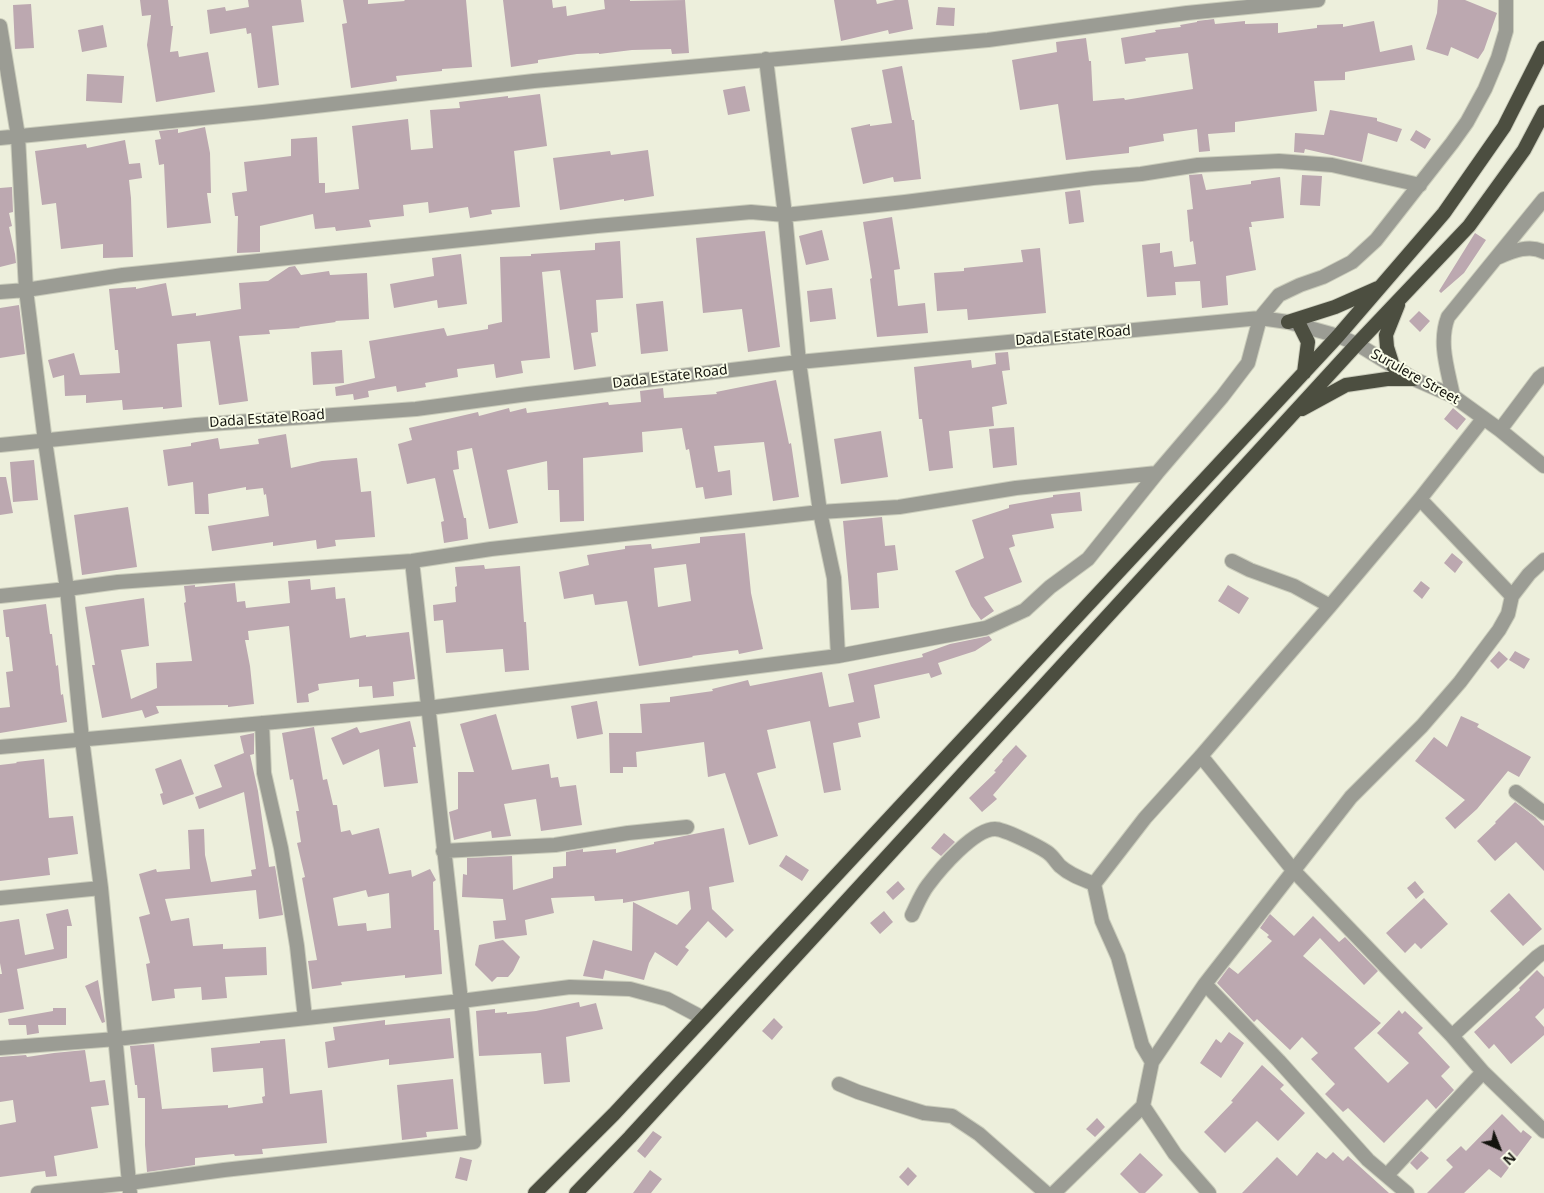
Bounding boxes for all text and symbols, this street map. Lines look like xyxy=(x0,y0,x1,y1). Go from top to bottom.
street label: Dada Estate Road xyxy=(1015,323,1131,349)
street label: Surulere Street xyxy=(1368,346,1462,408)
street label: Dada Estate Road xyxy=(612,362,728,392)
street label: Dada Estate Road xyxy=(209,407,325,431)
north arrow xyxy=(1474,1123,1524,1173)
text: N xyxy=(1499,1148,1520,1170)

